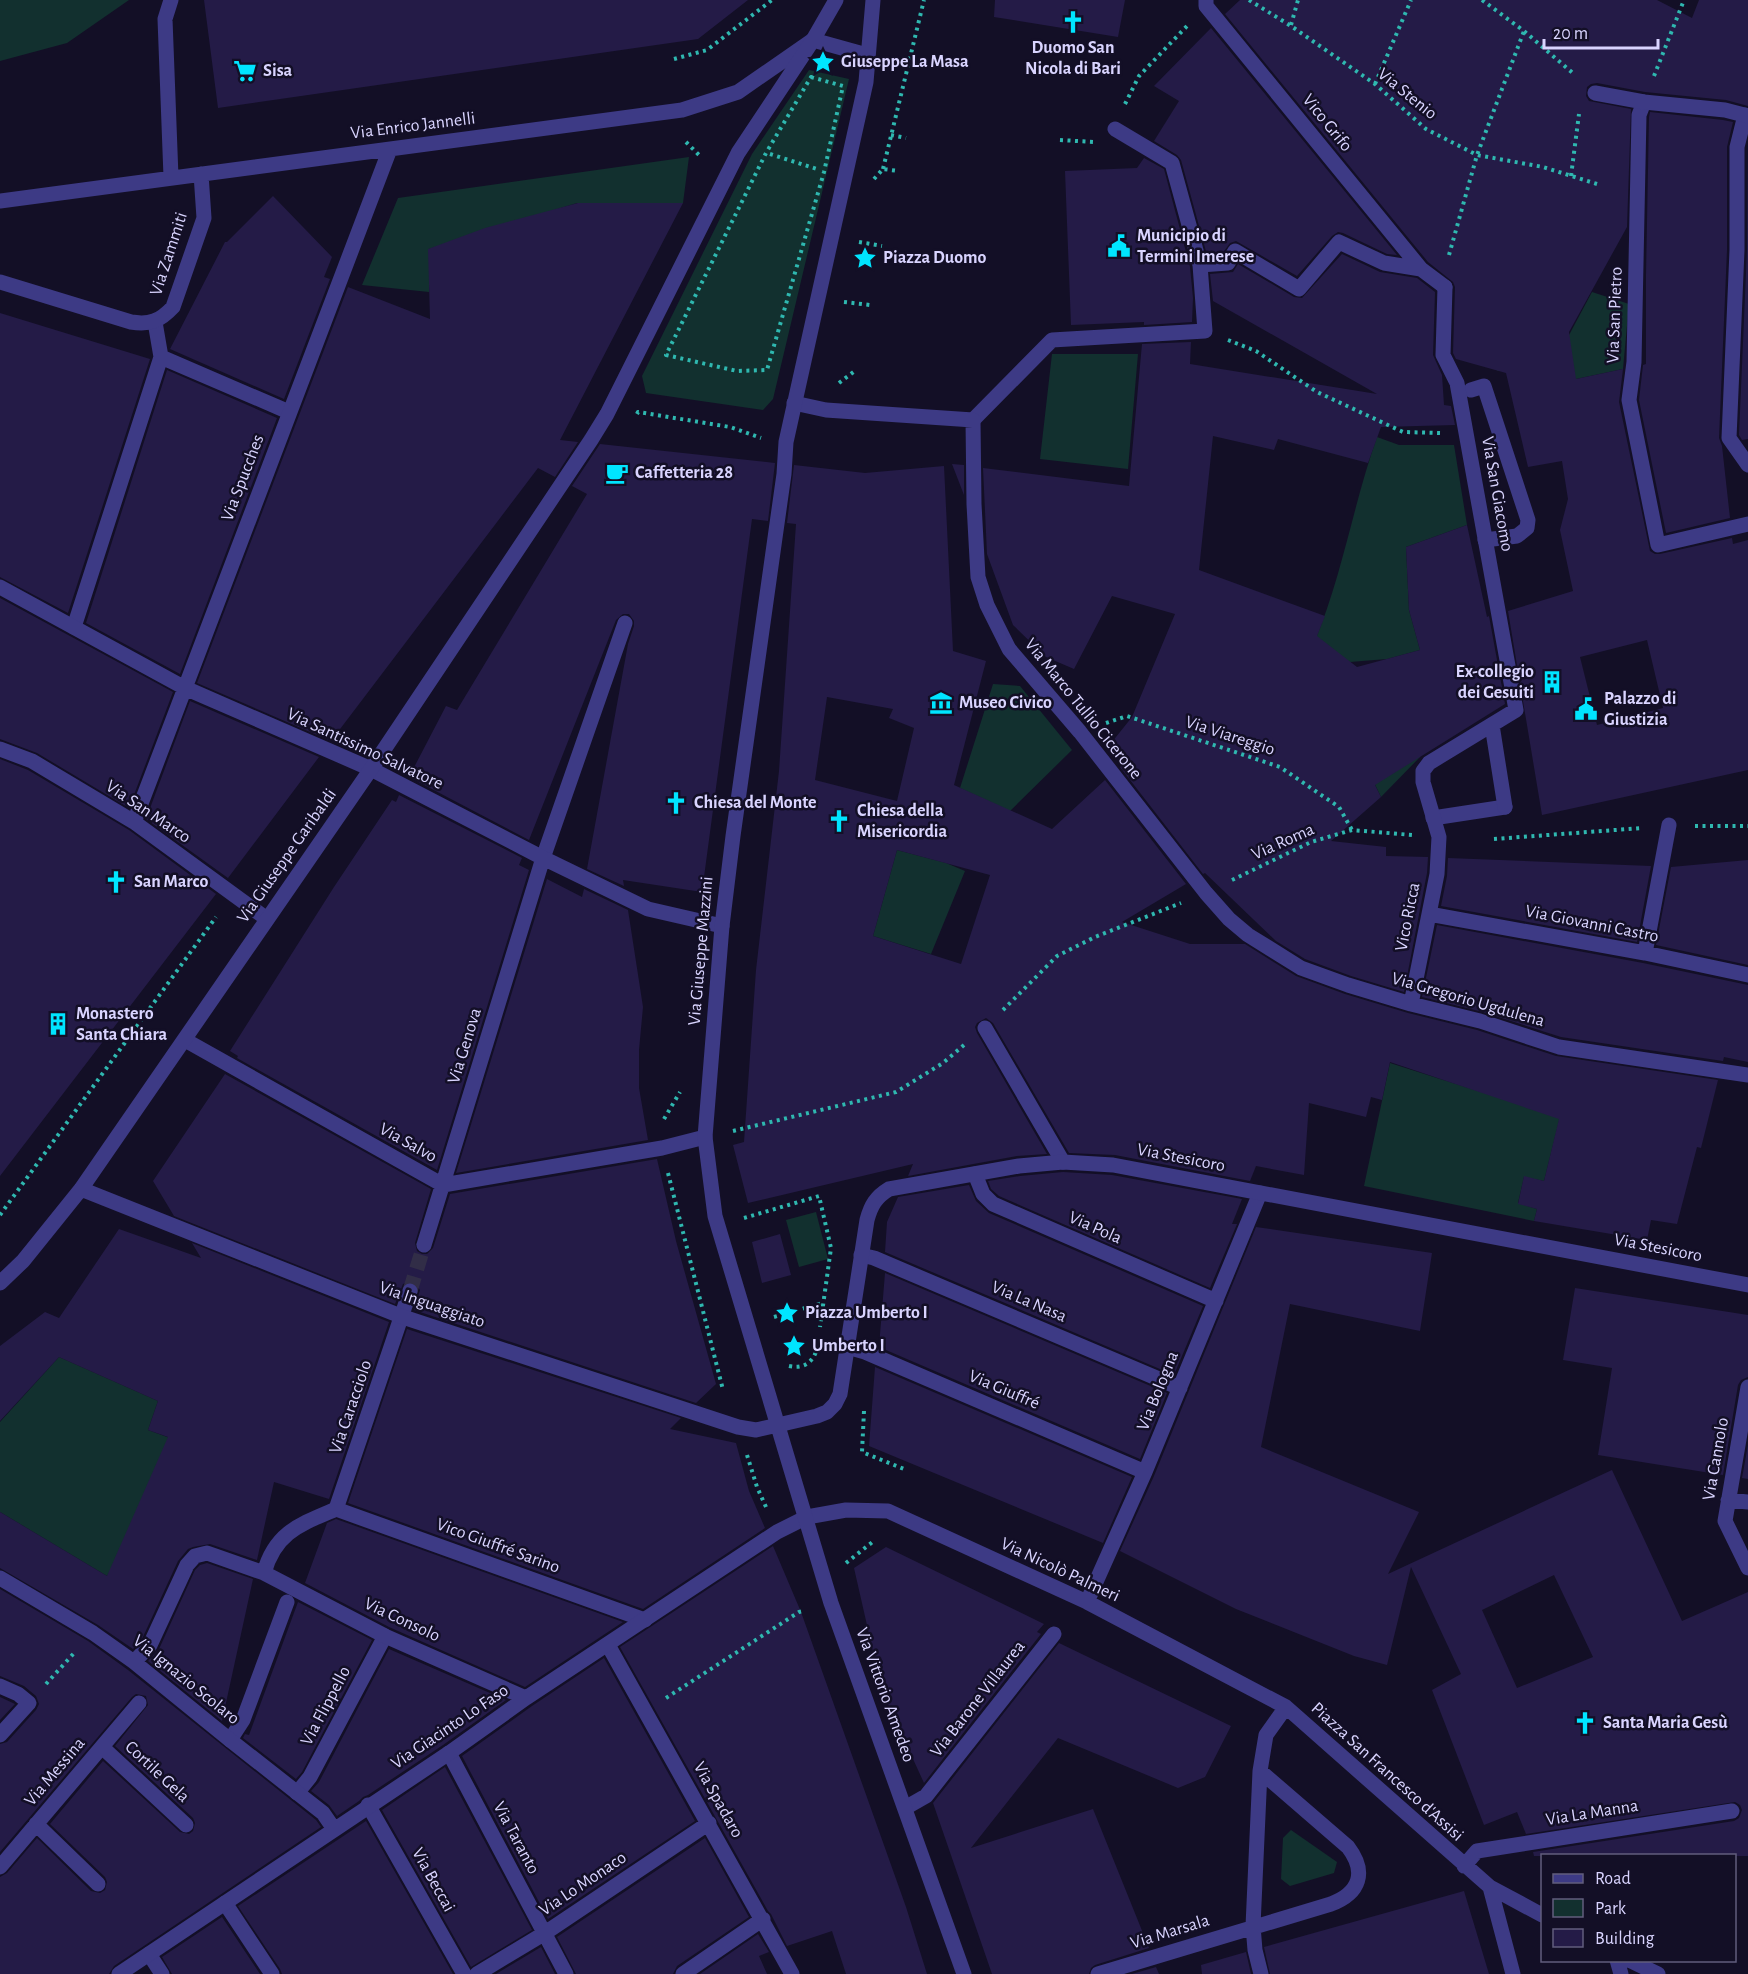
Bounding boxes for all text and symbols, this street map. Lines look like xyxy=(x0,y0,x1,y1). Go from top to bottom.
church icon: Duomo San Nicola di Bari xyxy=(1060,9,1086,35)
scale bar xyxy=(1544,12,1658,50)
text: 20 m xyxy=(1553,25,1588,43)
place label: Duomo San Nicola di Bari xyxy=(1025,39,1121,78)
place icon: Giuseppe La Masa xyxy=(810,49,836,75)
place label: Giuseppe La Masa xyxy=(841,53,969,71)
supermarket icon: Sisa xyxy=(232,58,258,84)
place label: Sisa xyxy=(263,62,293,80)
street label: Via Stenio xyxy=(1374,65,1440,123)
street label: Vico Grifo xyxy=(1299,91,1355,155)
street label: Via Enrico Jannelli xyxy=(350,109,476,143)
street label: Via Zammiti xyxy=(147,210,191,298)
place label: Municipio di Termini Imerese xyxy=(1137,227,1254,266)
public building icon: Municipio di Termini Imerese xyxy=(1106,233,1132,259)
place icon: Piazza Duomo xyxy=(852,245,878,271)
place label: Piazza Duomo xyxy=(883,249,986,267)
street label: Via San Pietro xyxy=(1604,266,1626,364)
street label: Via Spucches xyxy=(218,432,268,524)
street label: Via San Giacomo xyxy=(1478,435,1516,553)
cafe icon: Caffetteria 28 xyxy=(604,460,630,486)
place label: Caffetteria 28 xyxy=(635,464,733,482)
street label: Via Marco Tullio Cicerone xyxy=(1021,635,1145,783)
place label: Ex-collegio dei Gesuiti xyxy=(1455,663,1534,702)
building icon: Ex-collegio dei Gesuiti xyxy=(1539,669,1565,695)
museum icon: Museo Civico xyxy=(928,690,954,716)
place label: Palazzo di Giustizia xyxy=(1604,690,1677,729)
place label: Museo Civico xyxy=(959,694,1052,712)
public building icon: Palazzo di Giustizia xyxy=(1573,696,1599,722)
street label: Via Santissimo Salvatore xyxy=(284,705,446,793)
street label: Via Viareggio xyxy=(1183,713,1277,759)
street label: Via San Marco xyxy=(102,777,194,847)
street label: Via Giuseppe Garibaldi xyxy=(234,786,340,926)
church icon: Chiesa del Monte xyxy=(663,790,689,816)
place label: Chiesa del Monte xyxy=(694,794,817,812)
place label: Chiesa della Misericordia xyxy=(857,802,948,841)
church icon: Chiesa della Misericordia xyxy=(826,808,852,834)
street label: Via Roma xyxy=(1249,820,1317,864)
church icon: San Marco xyxy=(103,869,129,895)
place label: San Marco xyxy=(134,873,208,891)
street label: Via Giuseppe Mazzini xyxy=(686,876,716,1026)
street label: Vico Ricca xyxy=(1393,881,1423,953)
street label: Via Giovanni Castro xyxy=(1524,902,1660,946)
street label: Via Gregorio Ugdulena xyxy=(1389,970,1547,1030)
place label: Monastero Santa Chiara xyxy=(76,1005,168,1044)
street label: Via Genova xyxy=(445,1006,485,1086)
building icon: Monastero Santa Chiara xyxy=(45,1011,71,1037)
street label: Via Salvo xyxy=(376,1120,440,1166)
street label: Via Stesicoro xyxy=(1135,1141,1227,1175)
street label: Via Pola xyxy=(1066,1208,1124,1248)
street label: Via Stesicoro xyxy=(1612,1231,1704,1265)
street label: Via Inguaggiato xyxy=(377,1278,487,1332)
street label: Via La Nasa xyxy=(989,1278,1069,1326)
place icon: Piazza Umberto I xyxy=(774,1300,800,1326)
place label: Piazza Umberto I xyxy=(805,1304,928,1322)
place icon: Umberto I xyxy=(781,1333,807,1359)
place label: Umberto I xyxy=(812,1337,885,1355)
street label: Via Bologna xyxy=(1134,1349,1182,1433)
street label: Via Caracciolo xyxy=(327,1358,375,1456)
street label: Via Giuffré xyxy=(966,1367,1042,1413)
street label: Via Cannolo xyxy=(1700,1416,1732,1502)
street label: Vico Giuffré Sarino xyxy=(434,1515,562,1577)
street label: Via Nicolò Palmeri xyxy=(998,1535,1122,1605)
street label: Via Consolo xyxy=(361,1595,443,1645)
street label: Via Vittorio Amedeo xyxy=(852,1625,918,1765)
street label: Via Ignazio Scolaro xyxy=(129,1632,243,1728)
street label: Via Barone Villaurea xyxy=(927,1638,1029,1760)
street label: Via Flippello xyxy=(298,1663,354,1749)
street label: Via Giacinto Lo Faso xyxy=(388,1681,512,1773)
street label: Piazza San Francesco d'Assisi xyxy=(1307,1699,1467,1845)
church icon: Santa Maria Gesù xyxy=(1572,1710,1598,1736)
place label: Santa Maria Gesù xyxy=(1603,1714,1728,1732)
street label: Via Messina xyxy=(21,1734,89,1810)
street label: Cortile Gela xyxy=(121,1738,193,1806)
street label: Via Spadaro xyxy=(690,1759,746,1841)
street label: Via La Manna xyxy=(1544,1797,1640,1829)
street label: Via Taranto xyxy=(490,1799,543,1877)
street label: Via Beccai xyxy=(408,1845,458,1915)
street label: Via Lo Monaco xyxy=(536,1848,630,1920)
legend xyxy=(1541,1854,1736,1962)
text: Road xyxy=(1595,1870,1631,1888)
text: Park xyxy=(1595,1900,1627,1918)
street label: Via Marsala xyxy=(1128,1911,1212,1953)
text: Building xyxy=(1595,1930,1655,1948)

